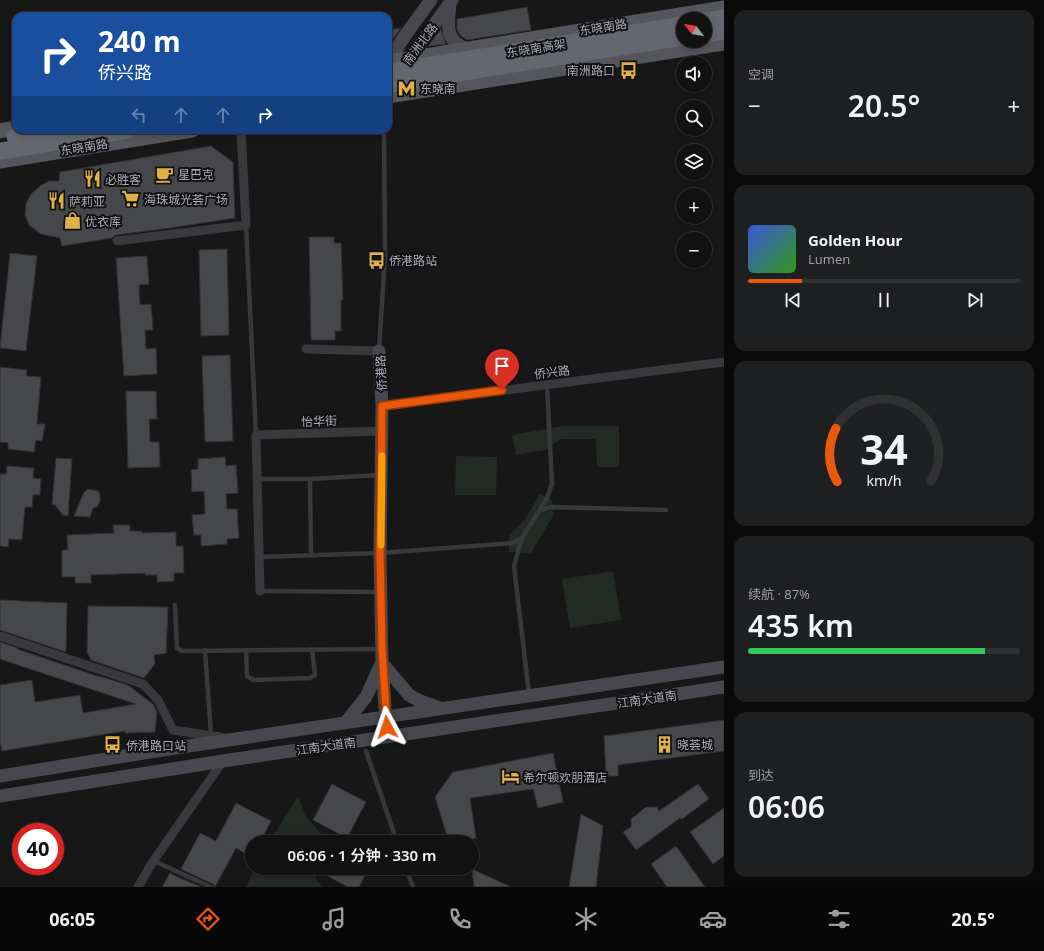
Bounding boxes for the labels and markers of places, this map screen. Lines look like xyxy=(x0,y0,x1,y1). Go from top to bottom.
bus stop icon: 南洲路口 xyxy=(618,60,638,80)
place label: 南洲路口 xyxy=(567,62,615,79)
metro station icon: 东晓南 xyxy=(397,78,417,98)
place label: 东晓南 xyxy=(420,80,456,97)
cafe icon: 星巴克 xyxy=(155,164,175,184)
place label: 星巴克 xyxy=(178,166,214,183)
restaurant icon: 必胜客 xyxy=(82,169,102,189)
place label: 必胜客 xyxy=(105,171,141,188)
supermarket icon: 海珠城光荟广场 xyxy=(121,189,141,209)
restaurant icon: 萨莉亚 xyxy=(46,191,66,211)
place label: 海珠城光荟广场 xyxy=(144,191,228,208)
place label: 萨莉亚 xyxy=(69,193,105,210)
shop icon: 优衣库 xyxy=(62,211,82,231)
place label: 优衣库 xyxy=(85,213,121,230)
bus stop icon: 侨港路站 xyxy=(366,250,386,270)
place label: 侨港路站 xyxy=(389,252,437,269)
pin xyxy=(485,349,519,390)
building icon: 晓荟城 xyxy=(654,734,674,754)
bus stop icon: 侨港路口站 xyxy=(103,735,123,755)
place label: 晓荟城 xyxy=(677,736,713,753)
place label: 侨港路口站 xyxy=(126,737,186,754)
hotel icon: 希尔顿欢朋酒店 xyxy=(500,767,520,787)
place label: 希尔顿欢朋酒店 xyxy=(523,769,607,786)

